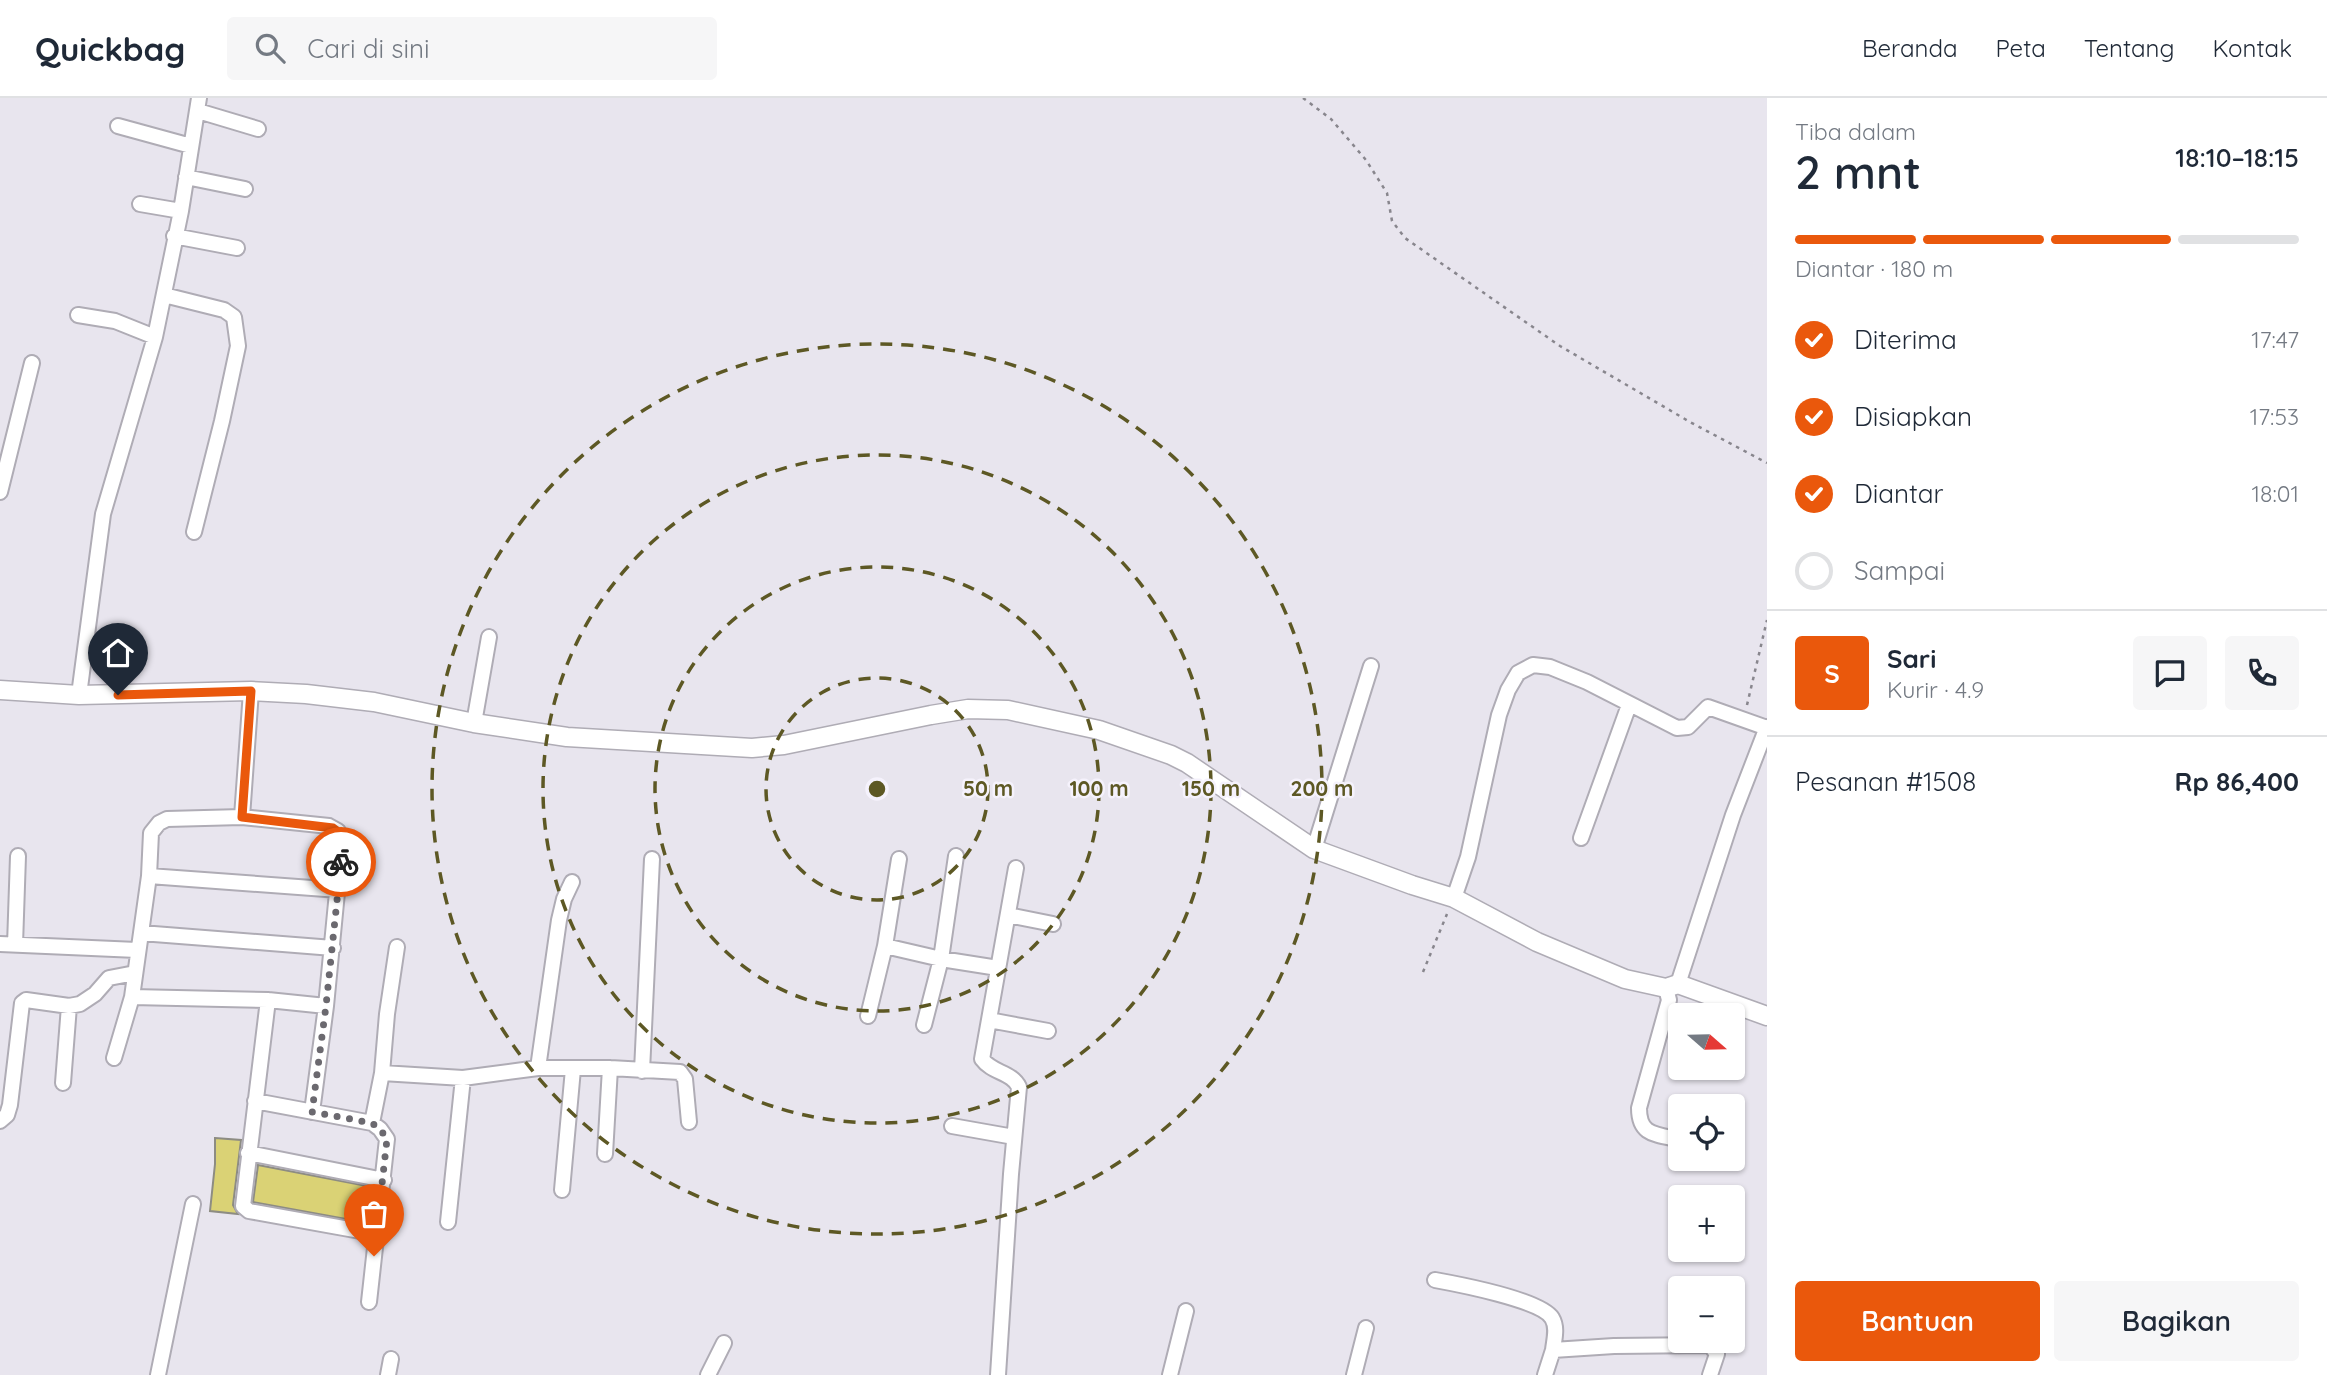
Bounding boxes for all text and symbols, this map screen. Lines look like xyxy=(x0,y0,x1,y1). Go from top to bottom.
search box xyxy=(227,17,717,80)
text: Quickbag xyxy=(35,28,185,69)
icon: search xyxy=(251,29,289,67)
text: Cari di sini xyxy=(307,32,430,65)
text: Beranda xyxy=(1862,33,1958,63)
text: Peta xyxy=(1996,33,2046,63)
text: Tentang xyxy=(2084,33,2174,63)
text: Kontak xyxy=(2212,33,2292,63)
text: Tiba dalam xyxy=(1795,117,1916,146)
text: 18:10–18:15 xyxy=(2175,141,2299,174)
text: 2 mnt xyxy=(1795,143,1921,201)
text: Diantar · 180 m xyxy=(1795,254,1953,283)
icon: check xyxy=(1795,321,1833,359)
text: Diterima xyxy=(1854,323,1957,356)
text: 17:47 xyxy=(2251,325,2299,354)
icon: check xyxy=(1795,398,1833,436)
text: Disiapkan xyxy=(1854,400,1972,433)
text: 17:53 xyxy=(2250,402,2299,431)
icon: check xyxy=(1795,475,1833,513)
text: Diantar xyxy=(1854,477,1944,510)
text: 18:01 xyxy=(2252,479,2299,508)
text: Sampai xyxy=(1854,554,1945,587)
pin xyxy=(88,623,148,695)
icon: home xyxy=(99,634,137,672)
button: chat xyxy=(2133,636,2207,710)
button: phone xyxy=(2225,636,2299,710)
text: Sari xyxy=(1887,642,1936,675)
text: S xyxy=(1824,657,1840,690)
text: Kurir · 4.9 xyxy=(1887,675,1984,704)
text: Pesanan #1508 xyxy=(1795,765,1976,798)
text: Rp 86,400 xyxy=(2175,765,2299,798)
text: 50 m xyxy=(963,775,1013,801)
text: 100 m xyxy=(1069,775,1129,801)
text: 150 m xyxy=(1182,775,1240,801)
text: 200 m xyxy=(1291,775,1353,801)
centre of rings xyxy=(865,777,889,801)
courier xyxy=(306,827,376,897)
icon: bike xyxy=(322,843,360,881)
north arrow xyxy=(1668,1003,1745,1080)
map controls xyxy=(1668,1003,1745,1353)
button: locate xyxy=(1668,1094,1745,1171)
pin xyxy=(344,1184,404,1256)
button: + xyxy=(1668,1185,1745,1262)
icon: bag xyxy=(355,1195,393,1233)
button: − xyxy=(1668,1276,1745,1353)
button: Bantuan xyxy=(1795,1281,2040,1361)
button: Bagikan xyxy=(2054,1281,2299,1361)

